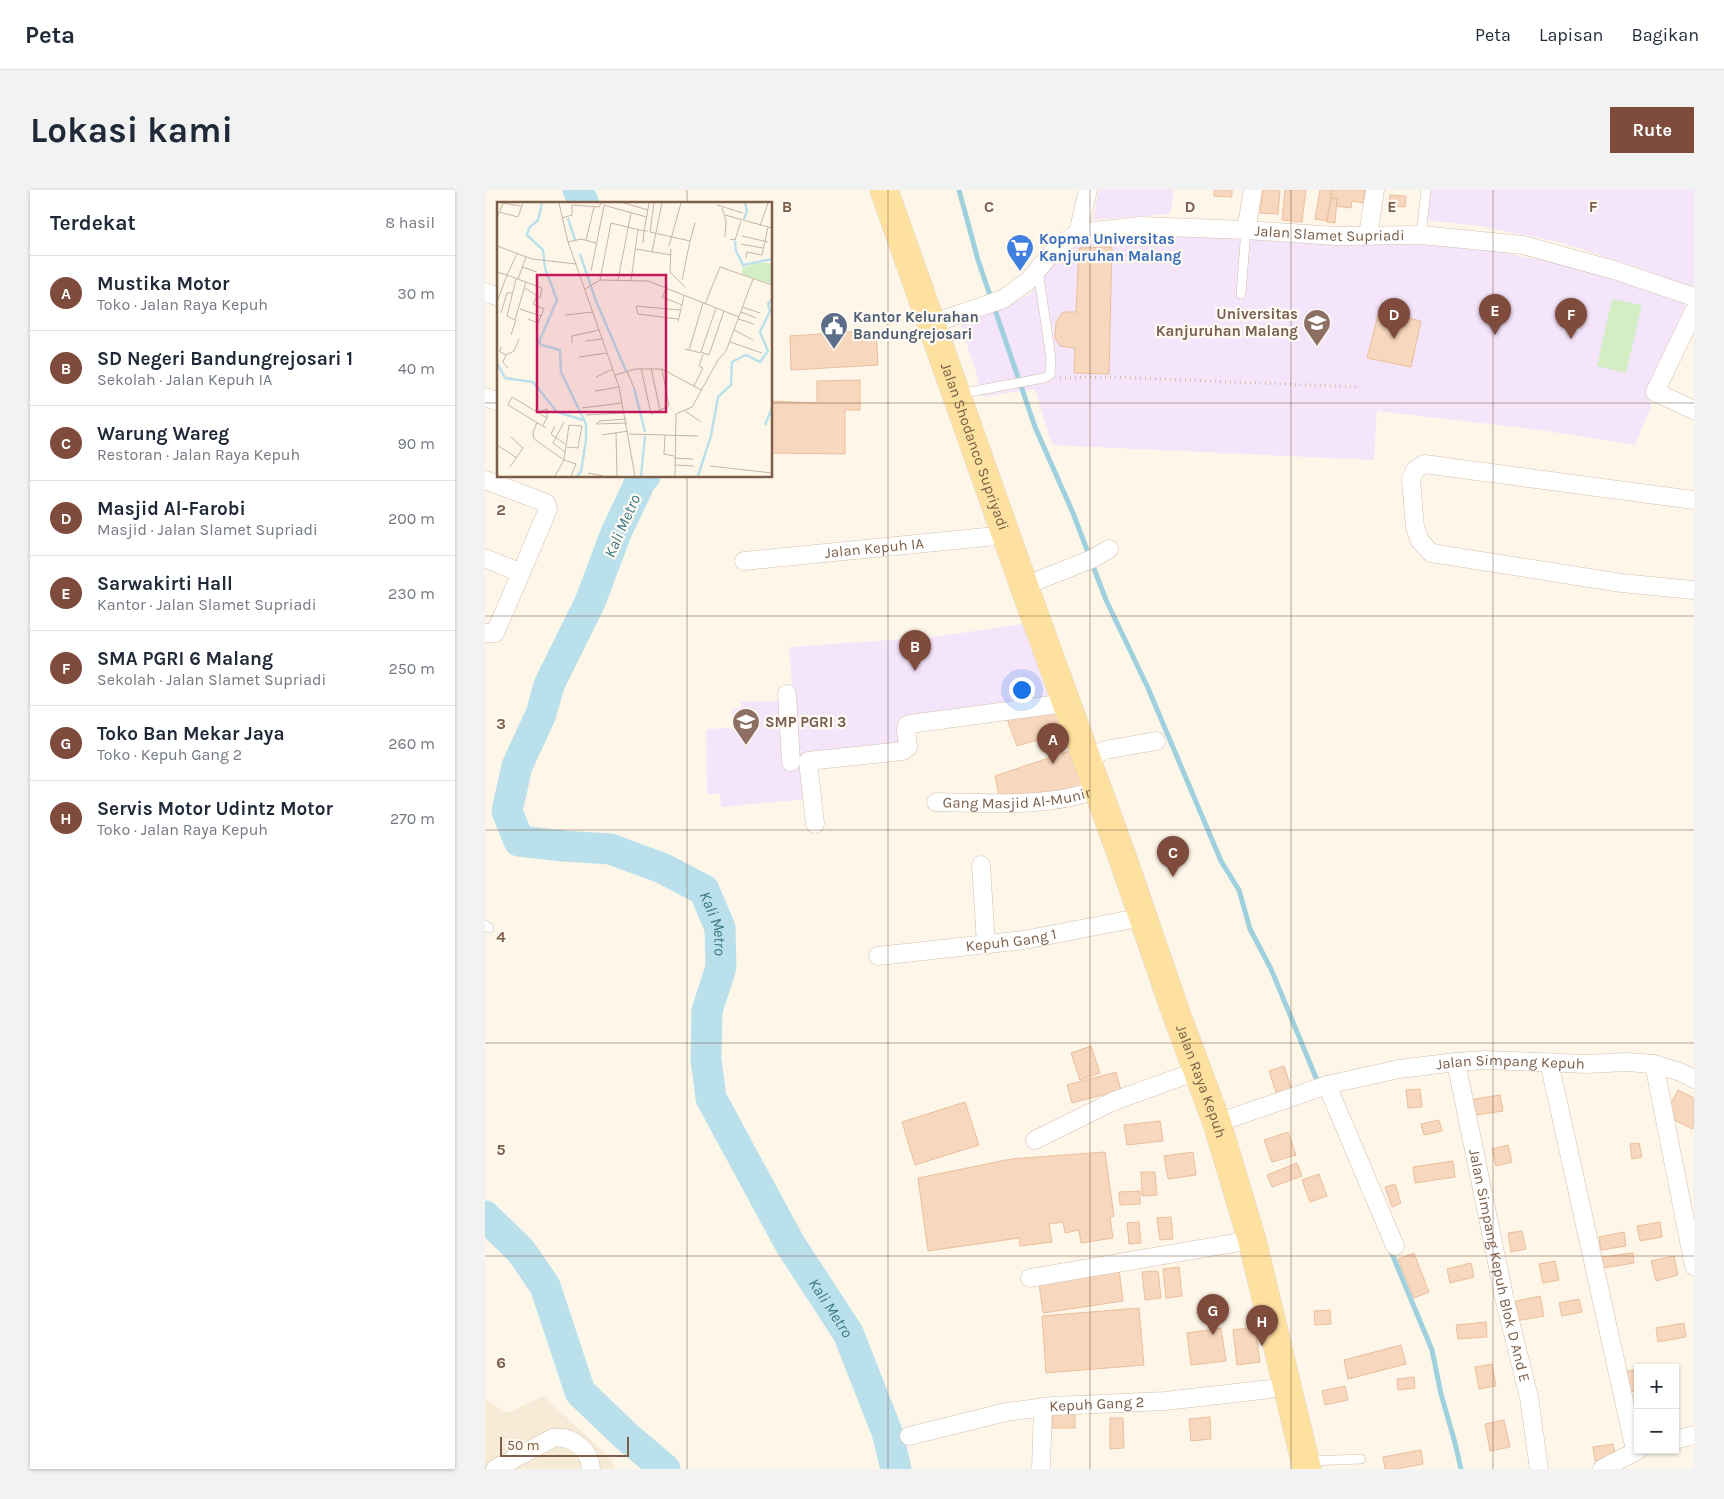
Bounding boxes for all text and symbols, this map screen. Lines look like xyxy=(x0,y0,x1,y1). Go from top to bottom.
text: Peta xyxy=(25,21,75,49)
text: Peta xyxy=(1475,24,1511,46)
text: Lapisan xyxy=(1539,24,1603,46)
text: Bagikan xyxy=(1631,24,1699,46)
button: Rute xyxy=(1610,107,1694,153)
text: Lokasi kami xyxy=(30,110,233,151)
text: B xyxy=(782,197,792,216)
text: C xyxy=(984,197,994,216)
text: D xyxy=(1185,197,1196,216)
text: E xyxy=(1387,197,1397,216)
text: F xyxy=(1589,197,1598,216)
inset map xyxy=(497,202,773,478)
text: Terdekat xyxy=(50,211,136,235)
text: 8 hasil xyxy=(385,213,435,232)
street label: Jalan Slamet Supriadi xyxy=(1254,222,1405,245)
place label: Kopma Universitas Kanjuruhan Malang xyxy=(1039,230,1181,265)
supermarket icon: Kopma Universitas Kanjuruhan Malang xyxy=(1005,233,1035,272)
text: Mustika Motor xyxy=(97,273,230,295)
text: A xyxy=(61,284,71,303)
text: 30 m xyxy=(397,284,435,303)
pin: E xyxy=(1479,294,1511,335)
text: Toko · Jalan Raya Kepuh xyxy=(97,295,268,314)
pin: D xyxy=(1378,298,1410,339)
pin: F xyxy=(1555,298,1587,339)
place label: Universitas Kanjuruhan Malang xyxy=(1156,305,1298,340)
place label: Kantor Kelurahan Bandungrejosari xyxy=(853,308,979,343)
school or university icon: Universitas Kanjuruhan Malang xyxy=(1302,308,1332,347)
public building icon: Kantor Kelurahan Bandungrejosari xyxy=(819,311,849,350)
text: SD Negeri Bandungrejosari 1 xyxy=(97,348,353,370)
text: B xyxy=(61,359,71,378)
text: 40 m xyxy=(398,359,435,378)
street label: Jalan Shodanco Supriyadi xyxy=(937,360,1013,533)
text: Sekolah · Jalan Kepuh IA xyxy=(97,370,272,389)
text: Warung Wareg xyxy=(97,423,229,445)
text: C xyxy=(61,434,71,453)
text: 90 m xyxy=(397,434,435,453)
text: Restoran · Jalan Raya Kepuh xyxy=(97,445,300,464)
water label: Kali Metro xyxy=(600,491,644,560)
text: Masjid Al-Farobi xyxy=(97,498,246,520)
text: 2 xyxy=(496,500,506,519)
text: D xyxy=(61,509,71,528)
text: 200 m xyxy=(388,509,435,528)
text: Masjid · Jalan Slamet Supriadi xyxy=(97,520,318,539)
street label: Jalan Kepuh IA xyxy=(824,534,925,562)
text: Sarwakirti Hall xyxy=(97,573,233,595)
text: E xyxy=(61,584,71,603)
text: 230 m xyxy=(388,584,435,603)
text: Kantor · Jalan Slamet Supriadi xyxy=(97,595,316,614)
pin: B xyxy=(899,630,931,671)
text: SMA PGRI 6 Malang xyxy=(97,648,273,670)
text: F xyxy=(62,659,70,678)
text: 250 m xyxy=(388,659,435,678)
text: Sekolah · Jalan Slamet Supriadi xyxy=(97,670,326,689)
your location xyxy=(1009,677,1035,703)
school or university icon: SMP PGRI 3 xyxy=(731,707,761,746)
place label: SMP PGRI 3 xyxy=(765,713,846,731)
text: 3 xyxy=(496,714,506,733)
text: Toko Ban Mekar Jaya xyxy=(97,723,285,745)
pin: A xyxy=(1037,723,1069,764)
text: G xyxy=(61,734,71,753)
text: 260 m xyxy=(388,734,435,753)
text: Toko · Kepuh Gang 2 xyxy=(97,745,242,764)
street label: Gang Masjid Al-Munir xyxy=(942,783,1093,812)
text: Servis Motor Udintz Motor xyxy=(97,798,333,820)
text: H xyxy=(60,809,72,828)
text: 270 m xyxy=(390,809,435,828)
text: Toko · Jalan Raya Kepuh xyxy=(97,820,268,839)
pin: C xyxy=(1157,836,1189,877)
water label: Kali Metro xyxy=(696,888,730,956)
street label: Kepuh Gang 1 xyxy=(965,925,1058,955)
text: 4 xyxy=(496,927,506,946)
street label: Jalan Raya Kepuh xyxy=(1172,1022,1230,1140)
street label: Jalan Simpang Kepuh xyxy=(1435,1051,1585,1073)
text: 5 xyxy=(496,1140,506,1159)
street label: Jalan Simpang Kepuh Blok D And E xyxy=(1465,1147,1534,1384)
water label: Kali Metro xyxy=(805,1274,858,1341)
pin: G xyxy=(1197,1294,1229,1335)
pin: H xyxy=(1246,1305,1278,1346)
text: 6 xyxy=(496,1353,506,1372)
map controls xyxy=(1634,1364,1679,1454)
button: + xyxy=(1634,1364,1679,1409)
street label: Kepuh Gang 2 xyxy=(1049,1393,1145,1415)
button: − xyxy=(1634,1409,1679,1454)
scale bar xyxy=(500,1434,629,1457)
text: 50 m xyxy=(507,1437,540,1454)

